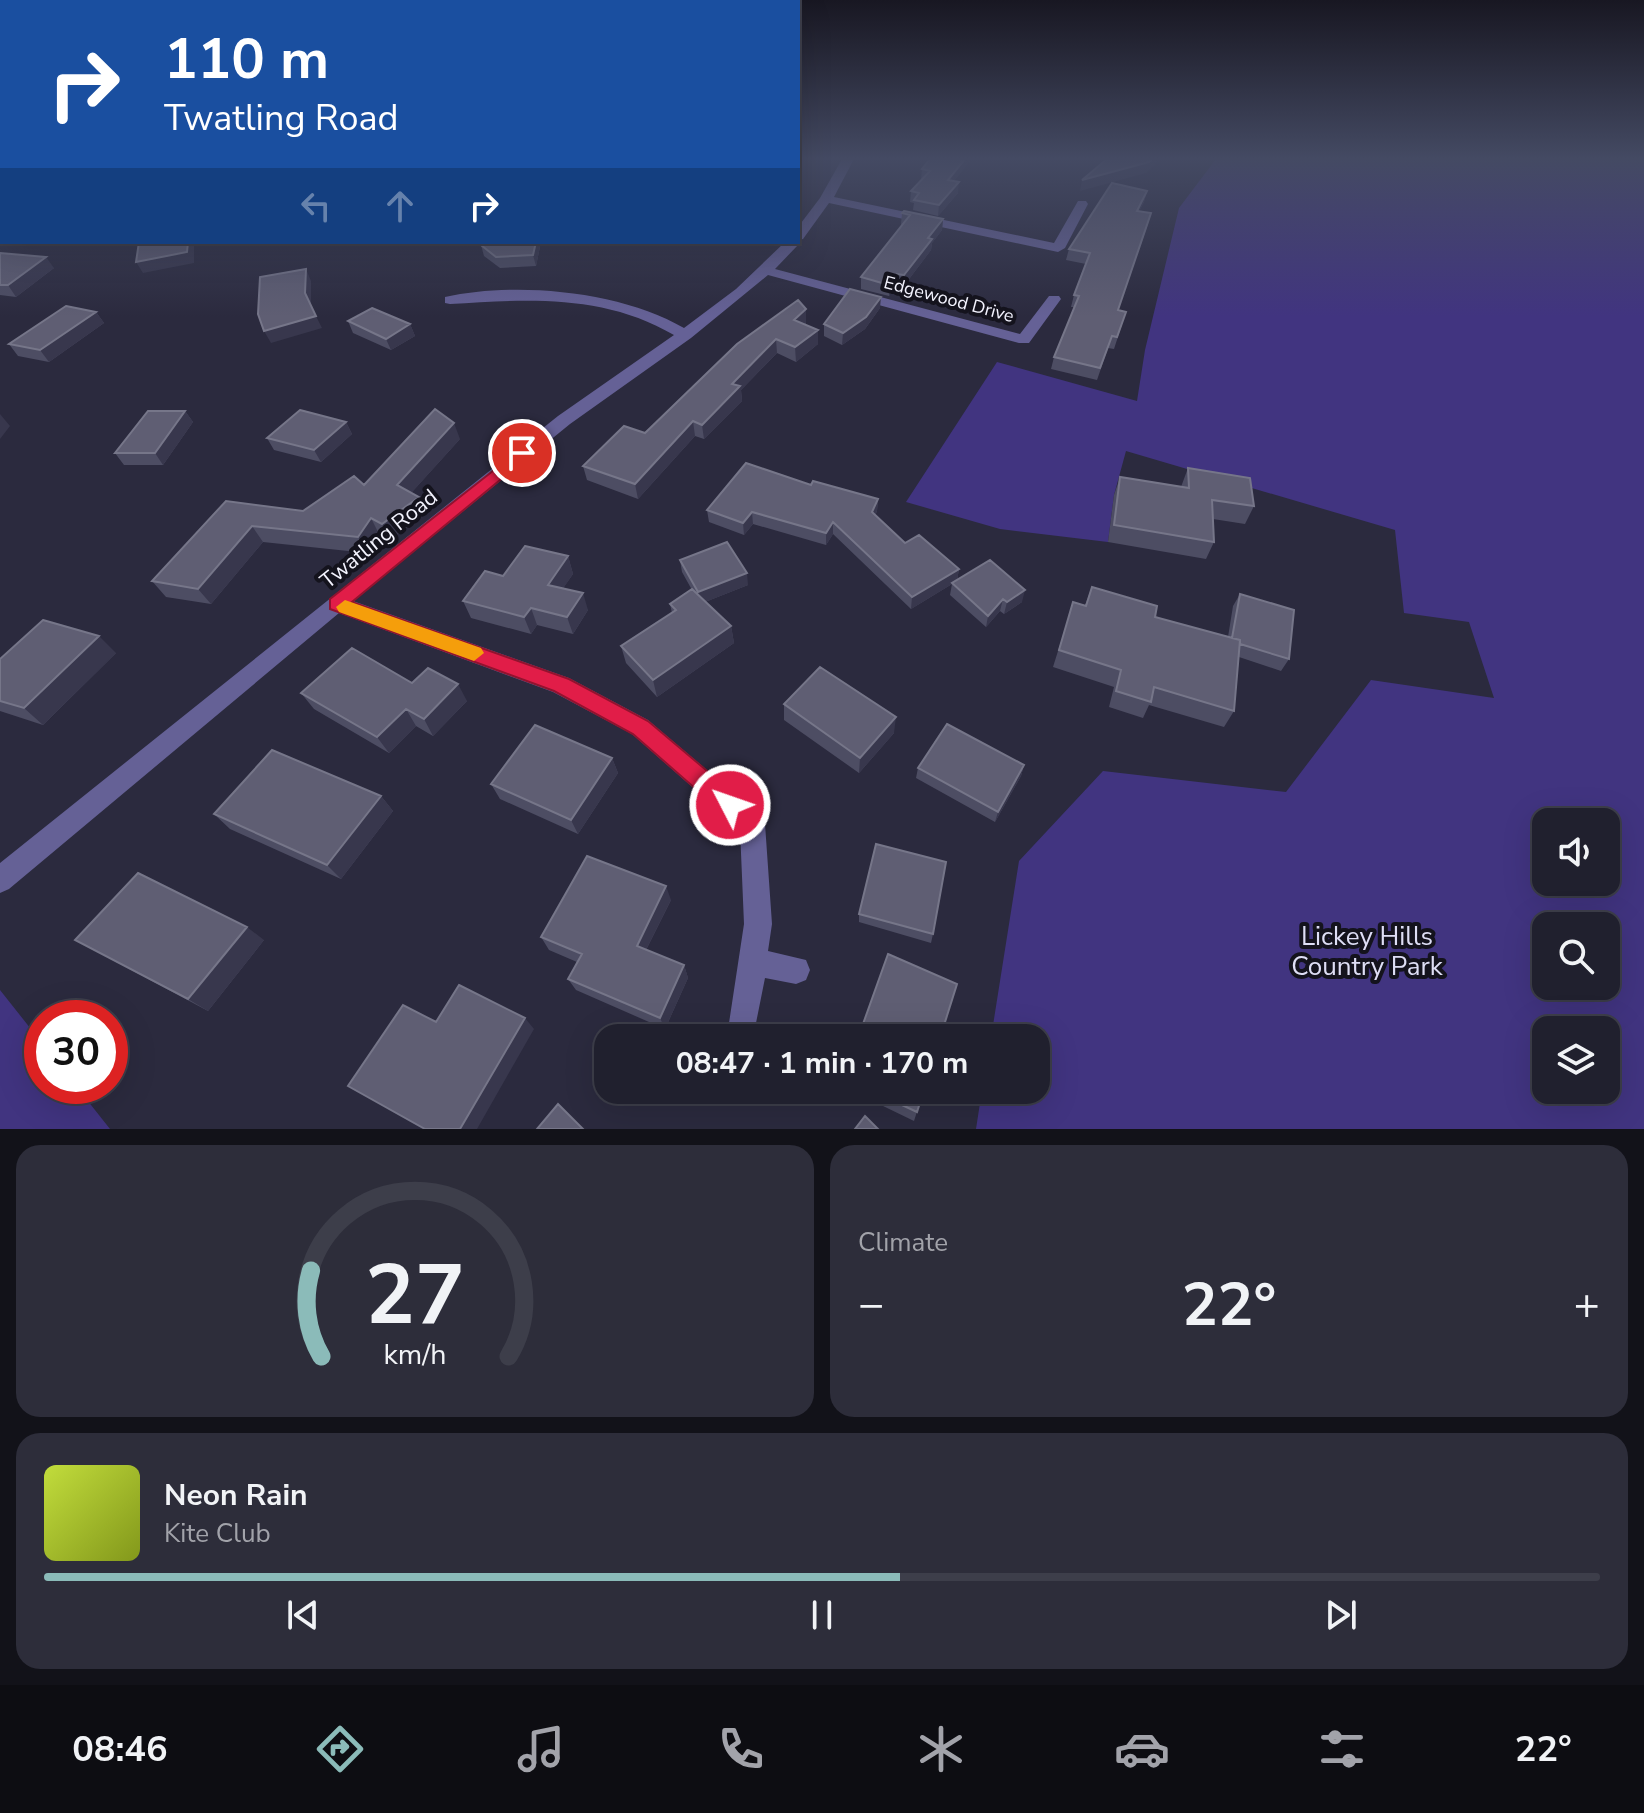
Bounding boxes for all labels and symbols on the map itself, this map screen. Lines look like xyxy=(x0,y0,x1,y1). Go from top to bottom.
street label: Edgewood Drive xyxy=(881,270,1017,328)
pin xyxy=(488,419,556,487)
street label: Twatling Road xyxy=(314,482,444,596)
position arrow xyxy=(688,763,772,847)
park label: Lickey Hills Country Park xyxy=(1291,919,1444,984)
speed limit sign: 30 xyxy=(24,1000,128,1104)

